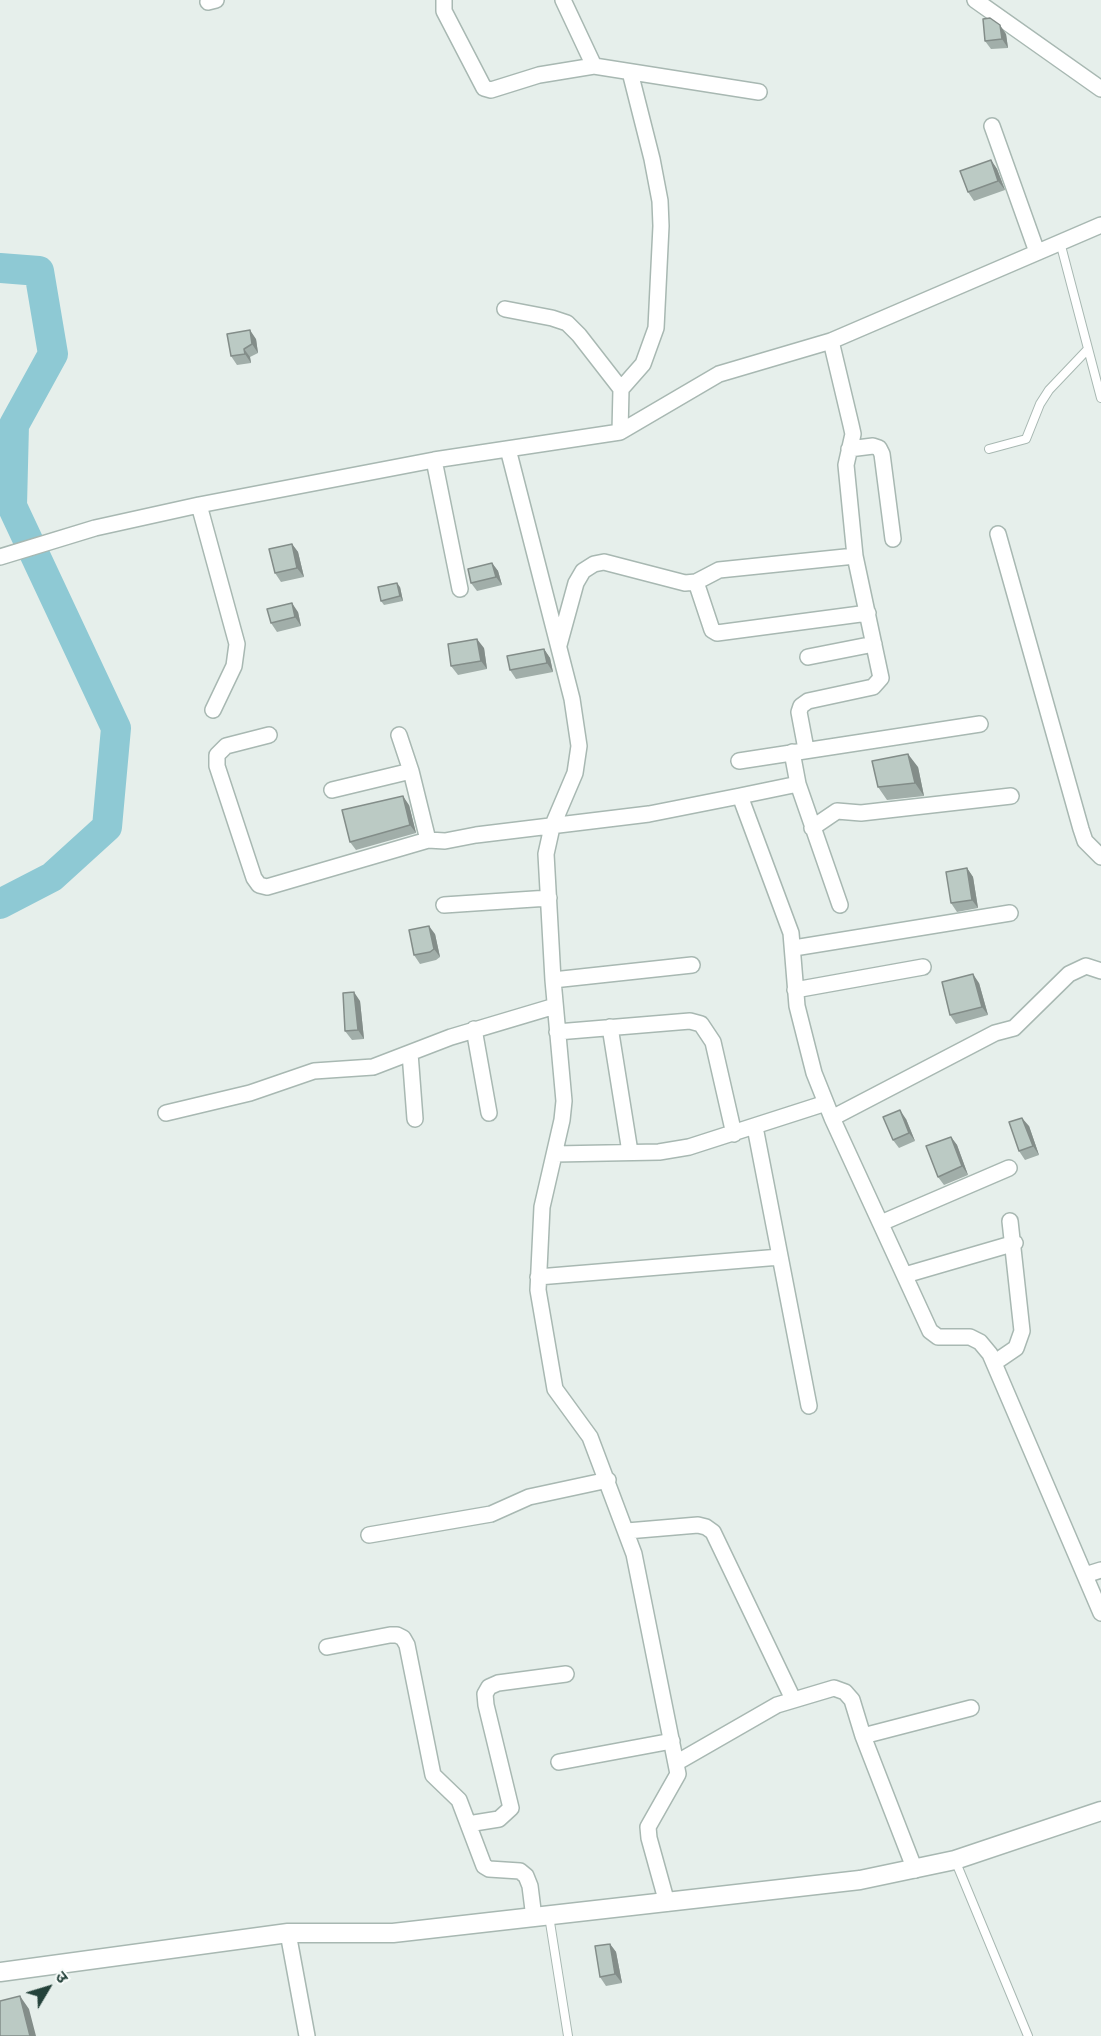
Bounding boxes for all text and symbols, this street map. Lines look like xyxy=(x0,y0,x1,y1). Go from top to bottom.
north arrow xyxy=(18,1958,78,2018)
text: उ xyxy=(52,1967,73,1986)

